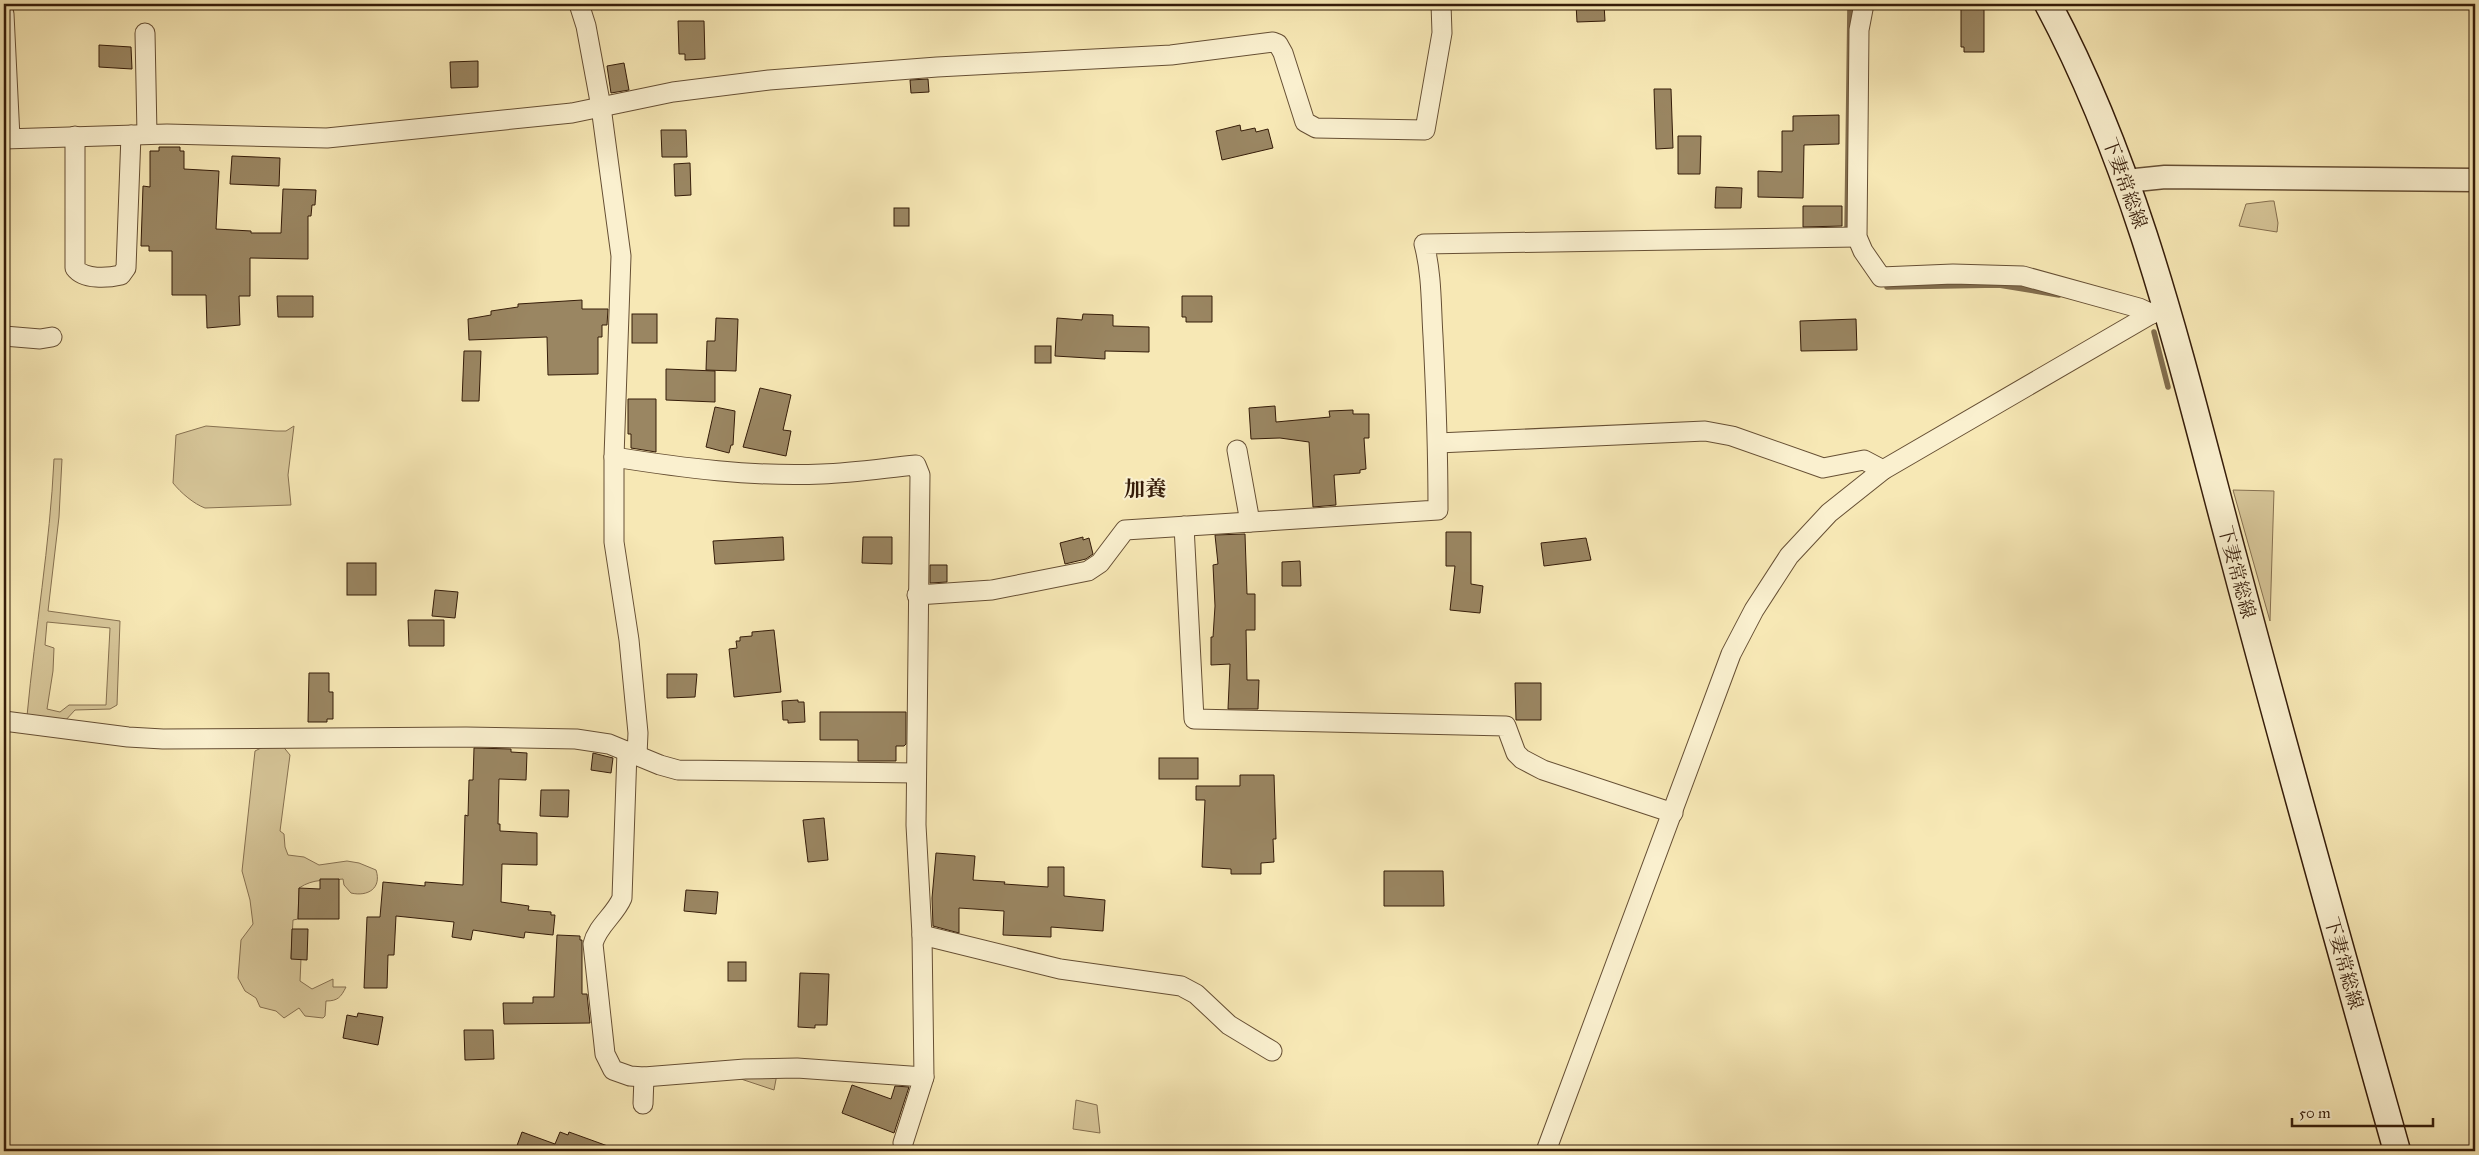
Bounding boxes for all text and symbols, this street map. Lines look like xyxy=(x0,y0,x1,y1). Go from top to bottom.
street label: 下妻常総線 xyxy=(2098,134,2152,232)
district label: 加養 xyxy=(1124,476,1166,502)
street label: 下妻常総線 xyxy=(2214,523,2260,621)
street label: 下妻常総線 xyxy=(2320,914,2368,1012)
scale bar xyxy=(2292,1095,2433,1127)
text: 50 m xyxy=(2299,1104,2331,1122)

